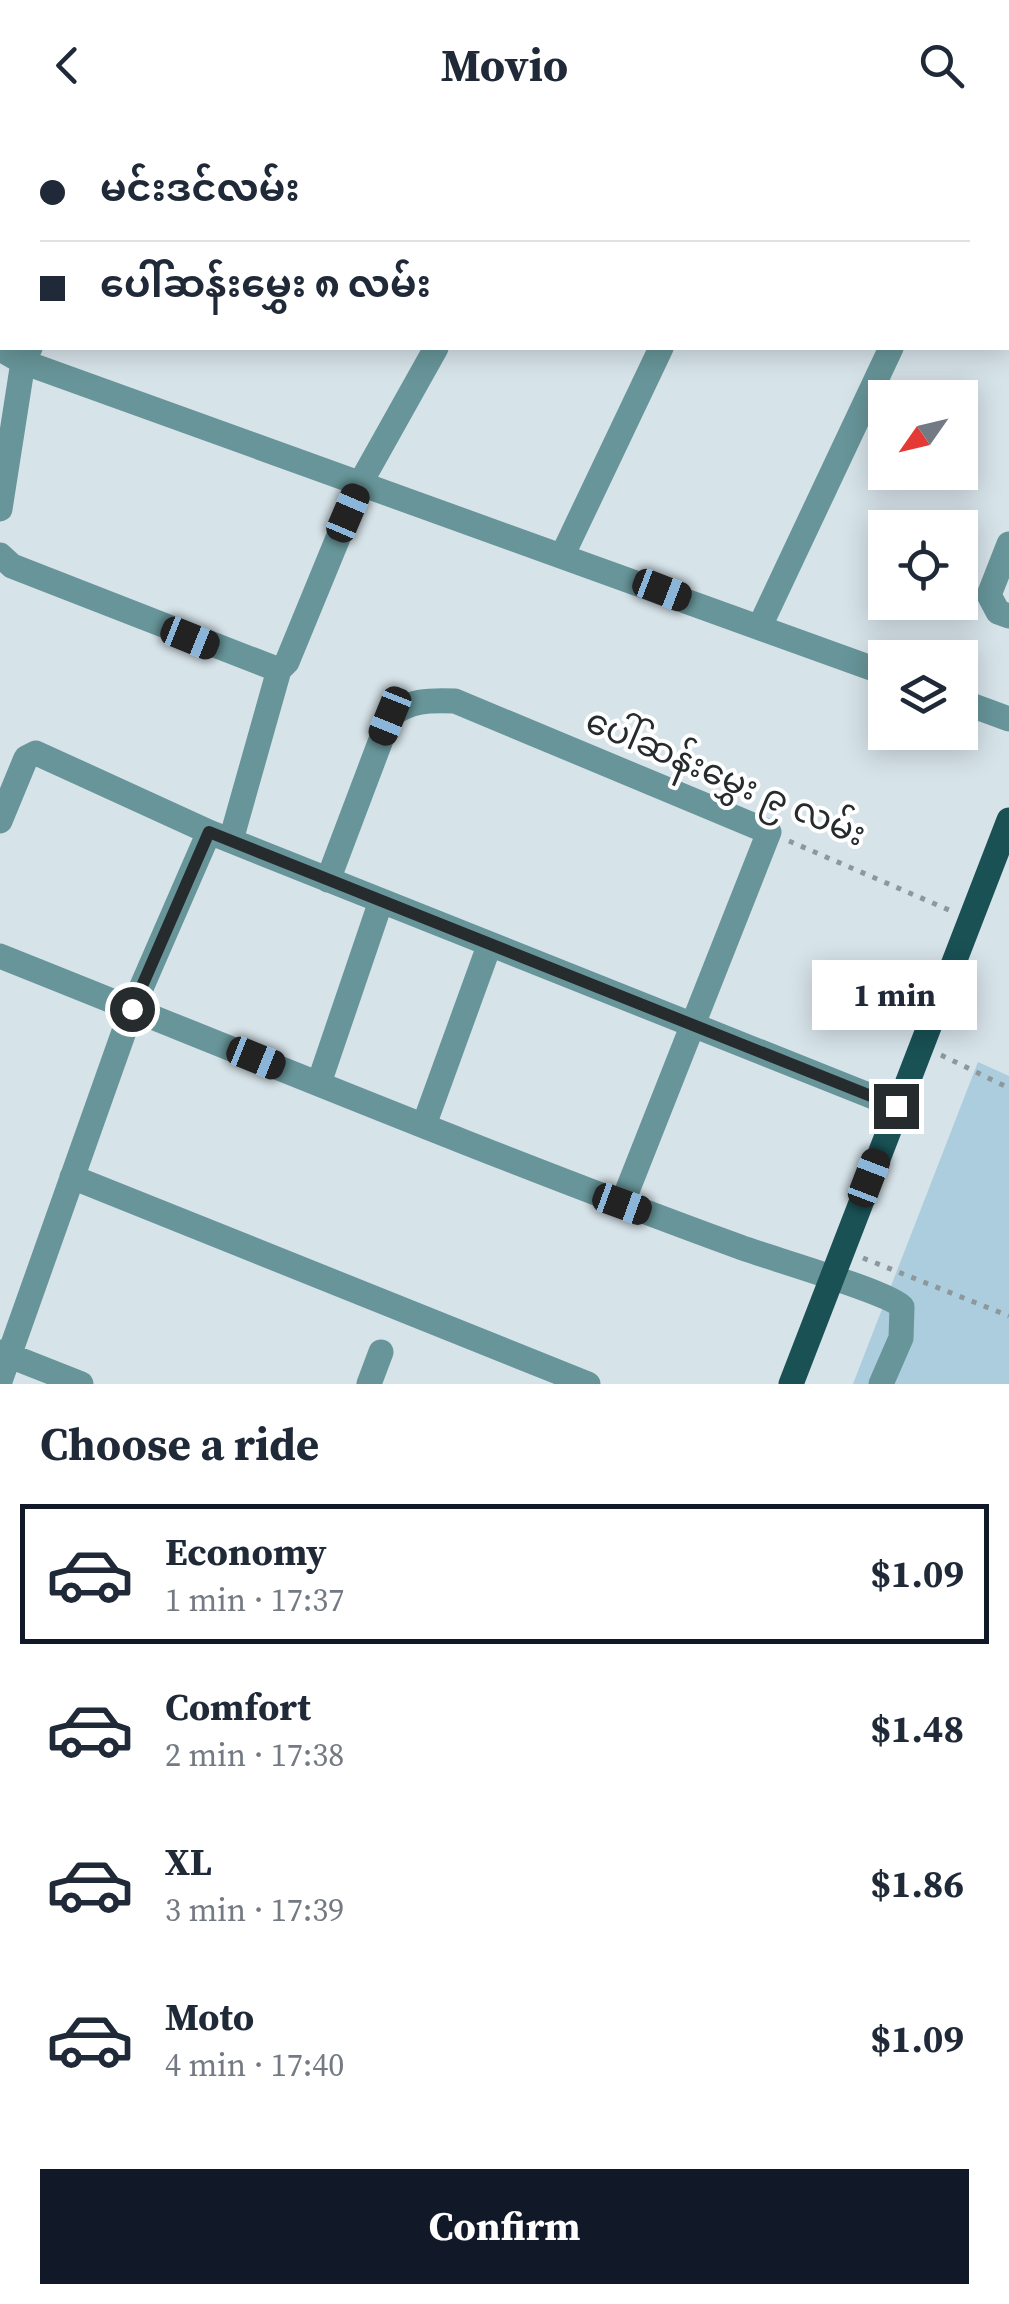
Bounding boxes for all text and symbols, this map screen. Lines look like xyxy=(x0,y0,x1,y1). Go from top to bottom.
text: Movio xyxy=(441,34,568,96)
icon: back xyxy=(40,38,95,93)
icon: search xyxy=(914,38,969,93)
text: မင်းဒင်လမ်း xyxy=(100,162,300,214)
text: ပေါ်ဆန်းမွှေး ၈ လမ်း xyxy=(100,258,431,310)
north arrow xyxy=(868,380,978,490)
map controls xyxy=(868,380,978,750)
car xyxy=(322,480,374,546)
button: locate xyxy=(868,510,978,620)
car xyxy=(629,565,695,615)
car xyxy=(157,613,223,663)
button: layers xyxy=(868,640,978,750)
car xyxy=(365,683,415,749)
street label: ပေါ်ဆန်းမွှေး ၉ လမ်း xyxy=(577,696,874,861)
callout: 1 min xyxy=(814,961,978,1031)
text: 1 min xyxy=(853,973,936,1017)
route start xyxy=(110,987,155,1032)
car xyxy=(223,1033,289,1083)
route end xyxy=(874,1084,919,1129)
car xyxy=(844,1145,894,1211)
car xyxy=(589,1180,655,1228)
text: Choose a ride xyxy=(40,1413,319,1475)
text: Economy xyxy=(165,1526,327,1578)
icon: car xyxy=(45,1529,135,1619)
text: $1.09 xyxy=(870,1548,964,1600)
text: 1 min · 17:37 xyxy=(165,1578,344,1622)
text: Comfort xyxy=(165,1681,311,1733)
icon: car xyxy=(45,1684,135,1774)
text: $1.48 xyxy=(870,1703,964,1755)
text: 2 min · 17:38 xyxy=(165,1733,344,1777)
text: XL xyxy=(165,1836,212,1888)
icon: car xyxy=(45,1839,135,1929)
text: $1.86 xyxy=(870,1858,964,1910)
text: 3 min · 17:39 xyxy=(165,1888,344,1932)
text: Moto xyxy=(165,1991,254,2043)
icon: car xyxy=(45,1994,135,2084)
text: $1.09 xyxy=(870,2013,964,2065)
text: 4 min · 17:40 xyxy=(165,2043,344,2087)
button: Confirm xyxy=(40,2169,969,2284)

